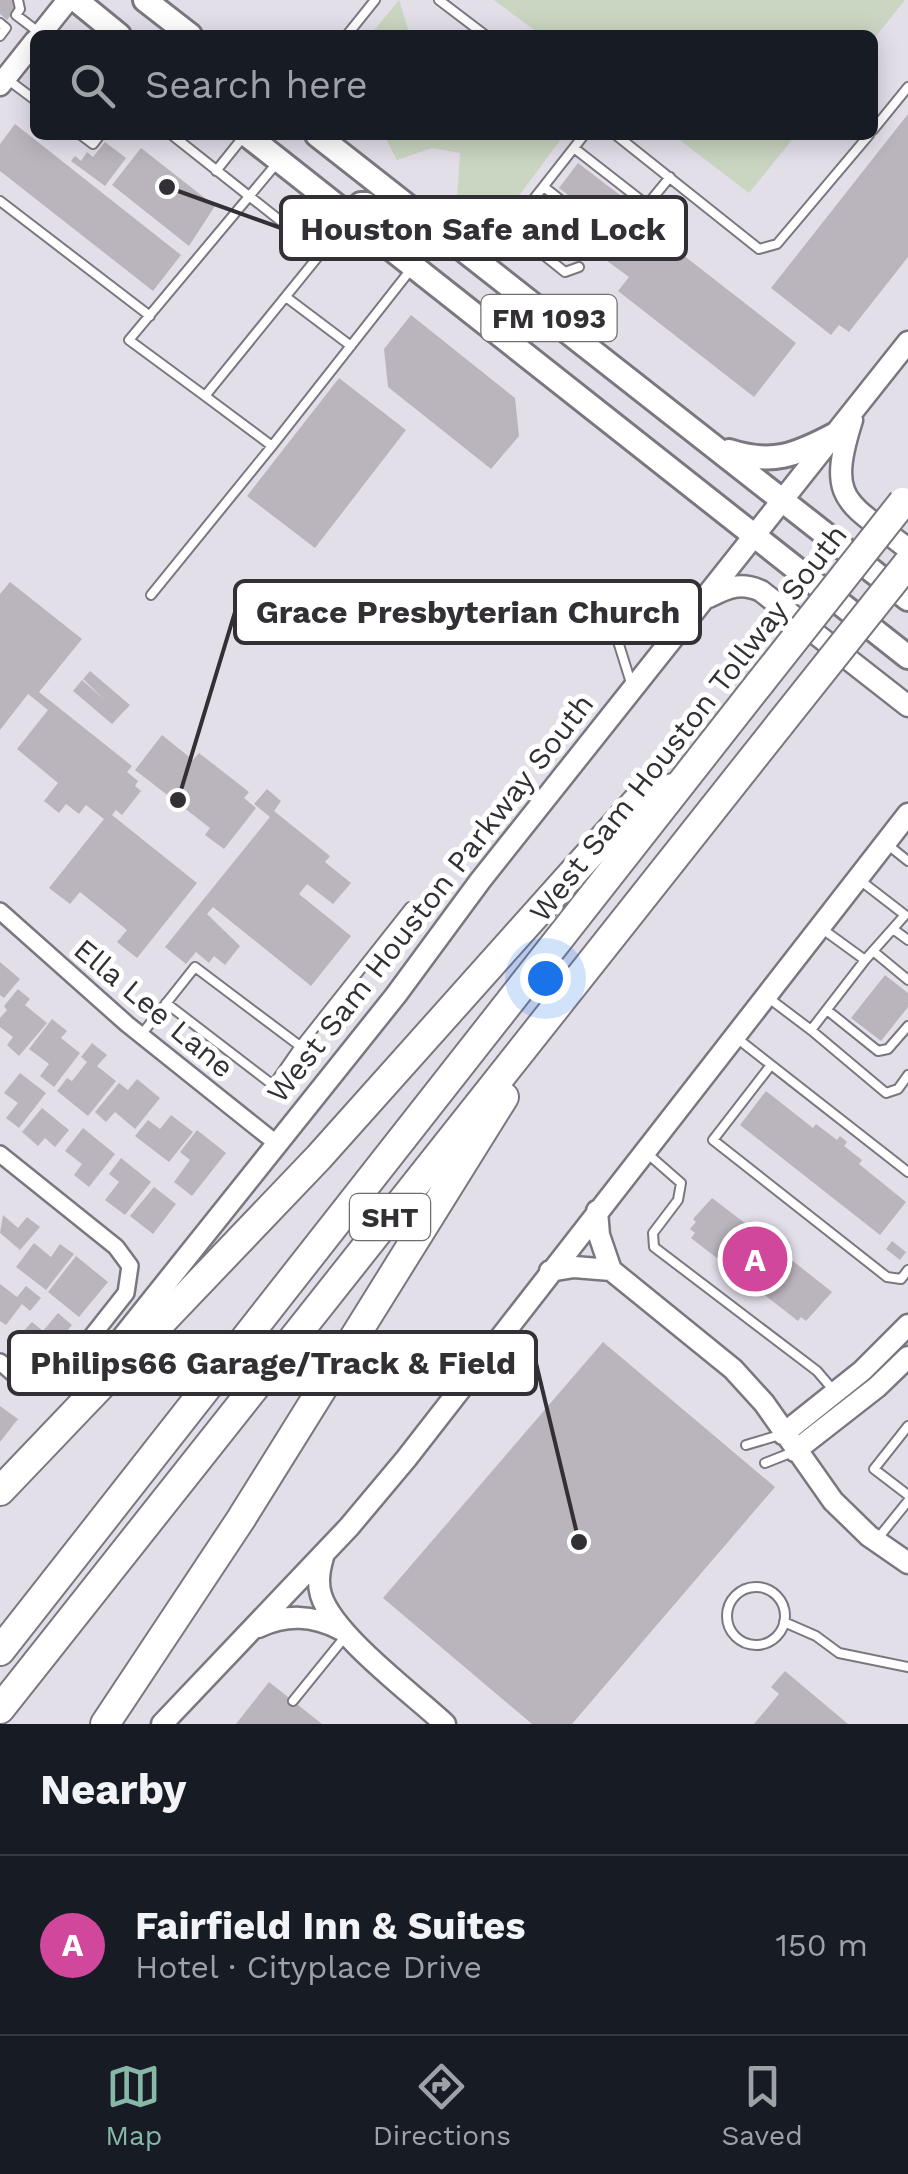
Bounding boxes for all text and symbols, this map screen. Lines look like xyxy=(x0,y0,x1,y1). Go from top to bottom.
search box xyxy=(30,30,878,140)
icon: search xyxy=(65,58,120,113)
text: Search here xyxy=(145,63,368,107)
callout: Houston Safe and Lock xyxy=(281,197,686,259)
text: Houston Safe and Lock xyxy=(300,210,666,248)
road number: FM 1093 xyxy=(482,295,616,341)
street label: West Sam Houston Tollway South xyxy=(522,517,854,929)
callout: Grace Presbyterian Church xyxy=(235,581,700,643)
text: Grace Presbyterian Church xyxy=(256,593,680,631)
street label: West Sam Houston Parkway South xyxy=(259,687,601,1109)
street label: Ella Lee Lane xyxy=(67,931,241,1085)
your location xyxy=(520,953,571,1004)
road number: SHT xyxy=(350,1194,430,1240)
pin: A xyxy=(722,1222,788,1296)
callout: Philips66 Garage/Track & Field xyxy=(9,1332,536,1394)
text: Philips66 Garage/Track & Field xyxy=(30,1344,516,1382)
text: Nearby xyxy=(40,1765,187,1814)
text: Fairfield Inn & Suites xyxy=(135,1904,526,1948)
text: A xyxy=(62,1926,83,1964)
text: 150 m xyxy=(776,1926,868,1964)
text: Hotel · Cityplace Drive xyxy=(135,1948,482,1986)
tab: Map xyxy=(105,2059,162,2152)
tab: Directions xyxy=(373,2059,511,2152)
tab: Saved xyxy=(721,2059,803,2152)

